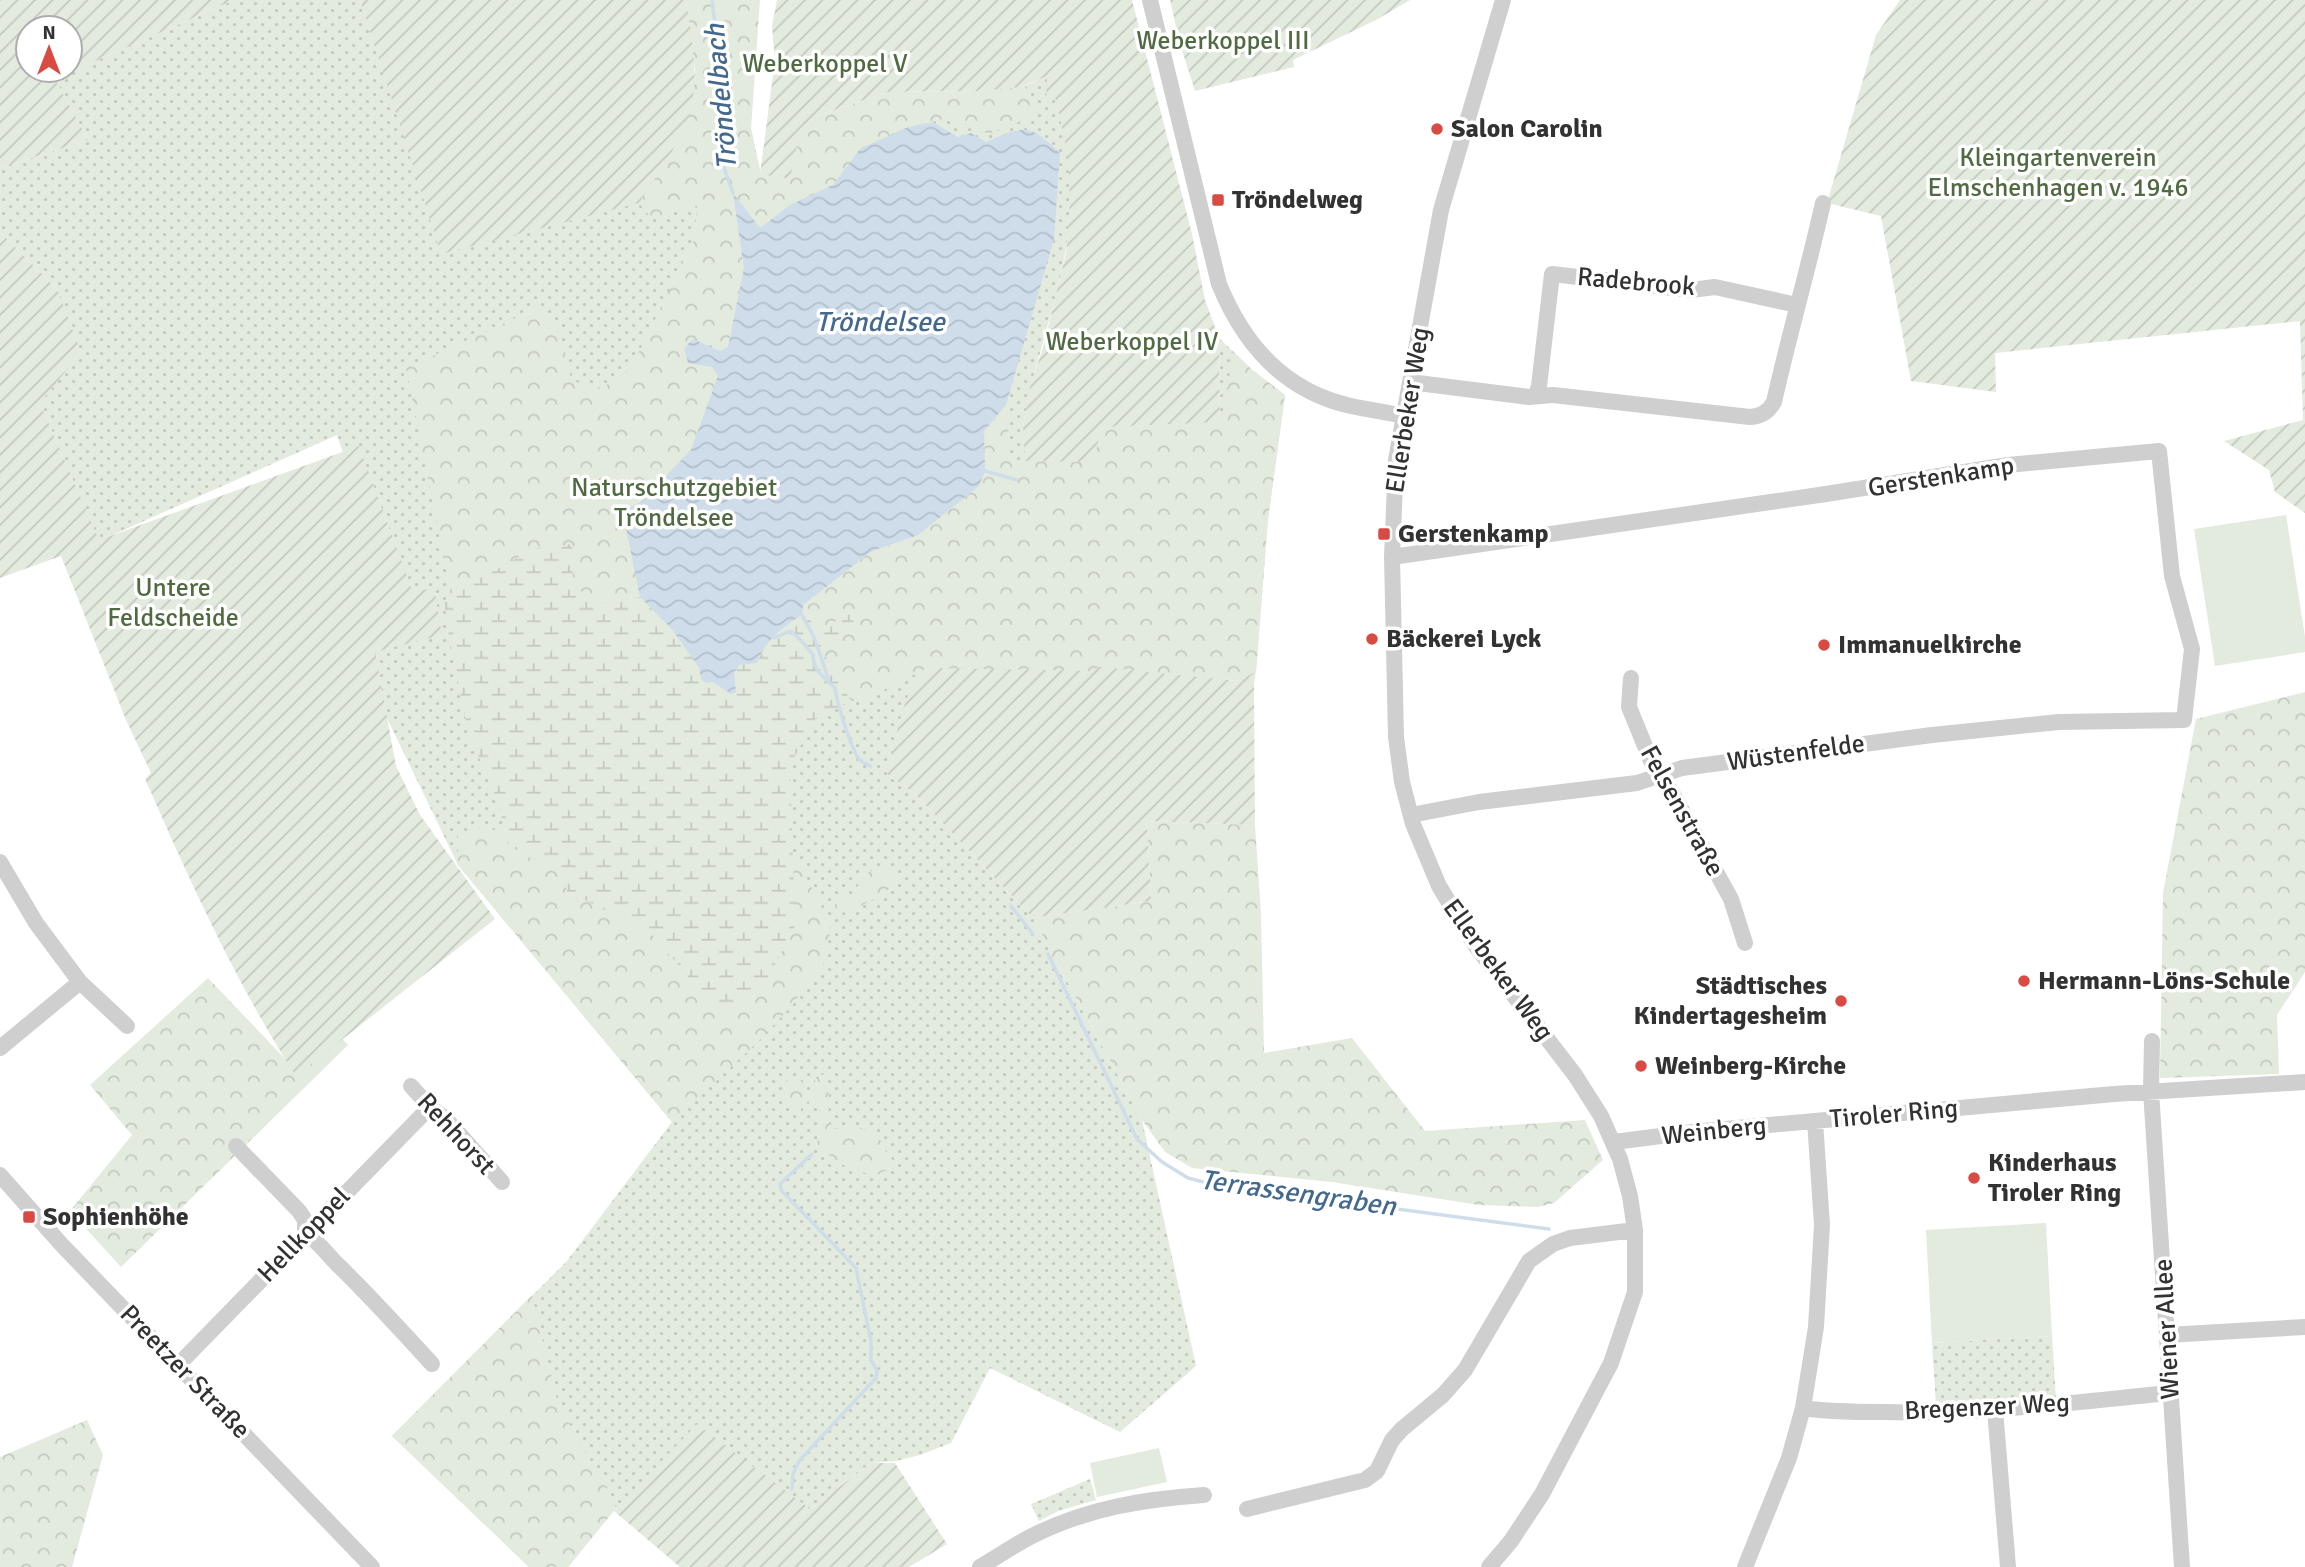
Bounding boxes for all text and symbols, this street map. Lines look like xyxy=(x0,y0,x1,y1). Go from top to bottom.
north arrow xyxy=(14,14,84,84)
text: N xyxy=(42,21,56,45)
water label: Tröndelbach xyxy=(698,22,744,171)
park label: Weberkoppel III xyxy=(1136,25,1310,57)
park label: Weberkoppel V xyxy=(742,48,908,80)
place label: Salon Carolin xyxy=(1451,113,1603,145)
marker: Salon Carolin xyxy=(1429,121,1445,137)
park label: Kleingartenverein Elmschenhagen v. 1946 xyxy=(1927,142,2189,204)
place label: Tröndelweg xyxy=(1232,184,1363,216)
marker: Tröndelweg xyxy=(1210,192,1226,208)
street label: Radebrook xyxy=(1576,261,1696,303)
water label: Tröndelsee xyxy=(815,305,947,339)
street label: Ellerbeker Weg xyxy=(1379,325,1437,495)
park label: Weberkoppel IV xyxy=(1046,326,1219,358)
street label: Gerstenkamp xyxy=(1866,450,2016,504)
park label: Naturschutzgebiet Tröndelsee xyxy=(571,472,777,534)
place label: Gerstenkamp xyxy=(1398,518,1548,550)
marker: Gerstenkamp xyxy=(1376,526,1392,542)
park label: Untere Feldscheide xyxy=(107,572,239,634)
place label: Bäckerei Lyck xyxy=(1386,623,1542,655)
place label: Immanuelkirche xyxy=(1838,629,2022,661)
marker: Bäckerei Lyck xyxy=(1364,631,1380,647)
marker: Immanuelkirche xyxy=(1816,637,1832,653)
street label: Wüstenfelde xyxy=(1725,728,1867,778)
street label: Felsenstraße xyxy=(1633,740,1731,882)
street label: Ellerbeker Weg xyxy=(1436,893,1560,1047)
place label: Hermann-Löns-Schule xyxy=(2038,965,2290,997)
place label: Städtisches Kindertagesheim xyxy=(1634,970,1827,1032)
marker: Hermann-Löns-Schule xyxy=(2016,973,2032,989)
marker: Städtisches Kindertagesheim xyxy=(1833,993,1849,1009)
place label: Weinberg-Kirche xyxy=(1655,1050,1846,1082)
marker: Weinberg-Kirche xyxy=(1633,1058,1649,1074)
street label: Rehhorst xyxy=(410,1086,502,1182)
street label: Tiroler Ring xyxy=(1829,1092,1959,1136)
street label: Weinberg xyxy=(1660,1110,1768,1152)
place label: Kinderhaus Tiroler Ring xyxy=(1988,1147,2121,1209)
water label: Terrassengraben xyxy=(1198,1162,1399,1224)
marker: Kinderhaus Tiroler Ring xyxy=(1966,1170,1982,1186)
street label: Hellkoppel xyxy=(251,1181,357,1289)
place label: Sophienhöhe xyxy=(43,1201,189,1233)
marker: Sophienhöhe xyxy=(21,1209,37,1225)
street label: Wiener Allee xyxy=(2147,1258,2187,1400)
street label: Preetzer Straße xyxy=(113,1298,257,1446)
street label: Bregenzer Weg xyxy=(1903,1387,2071,1427)

